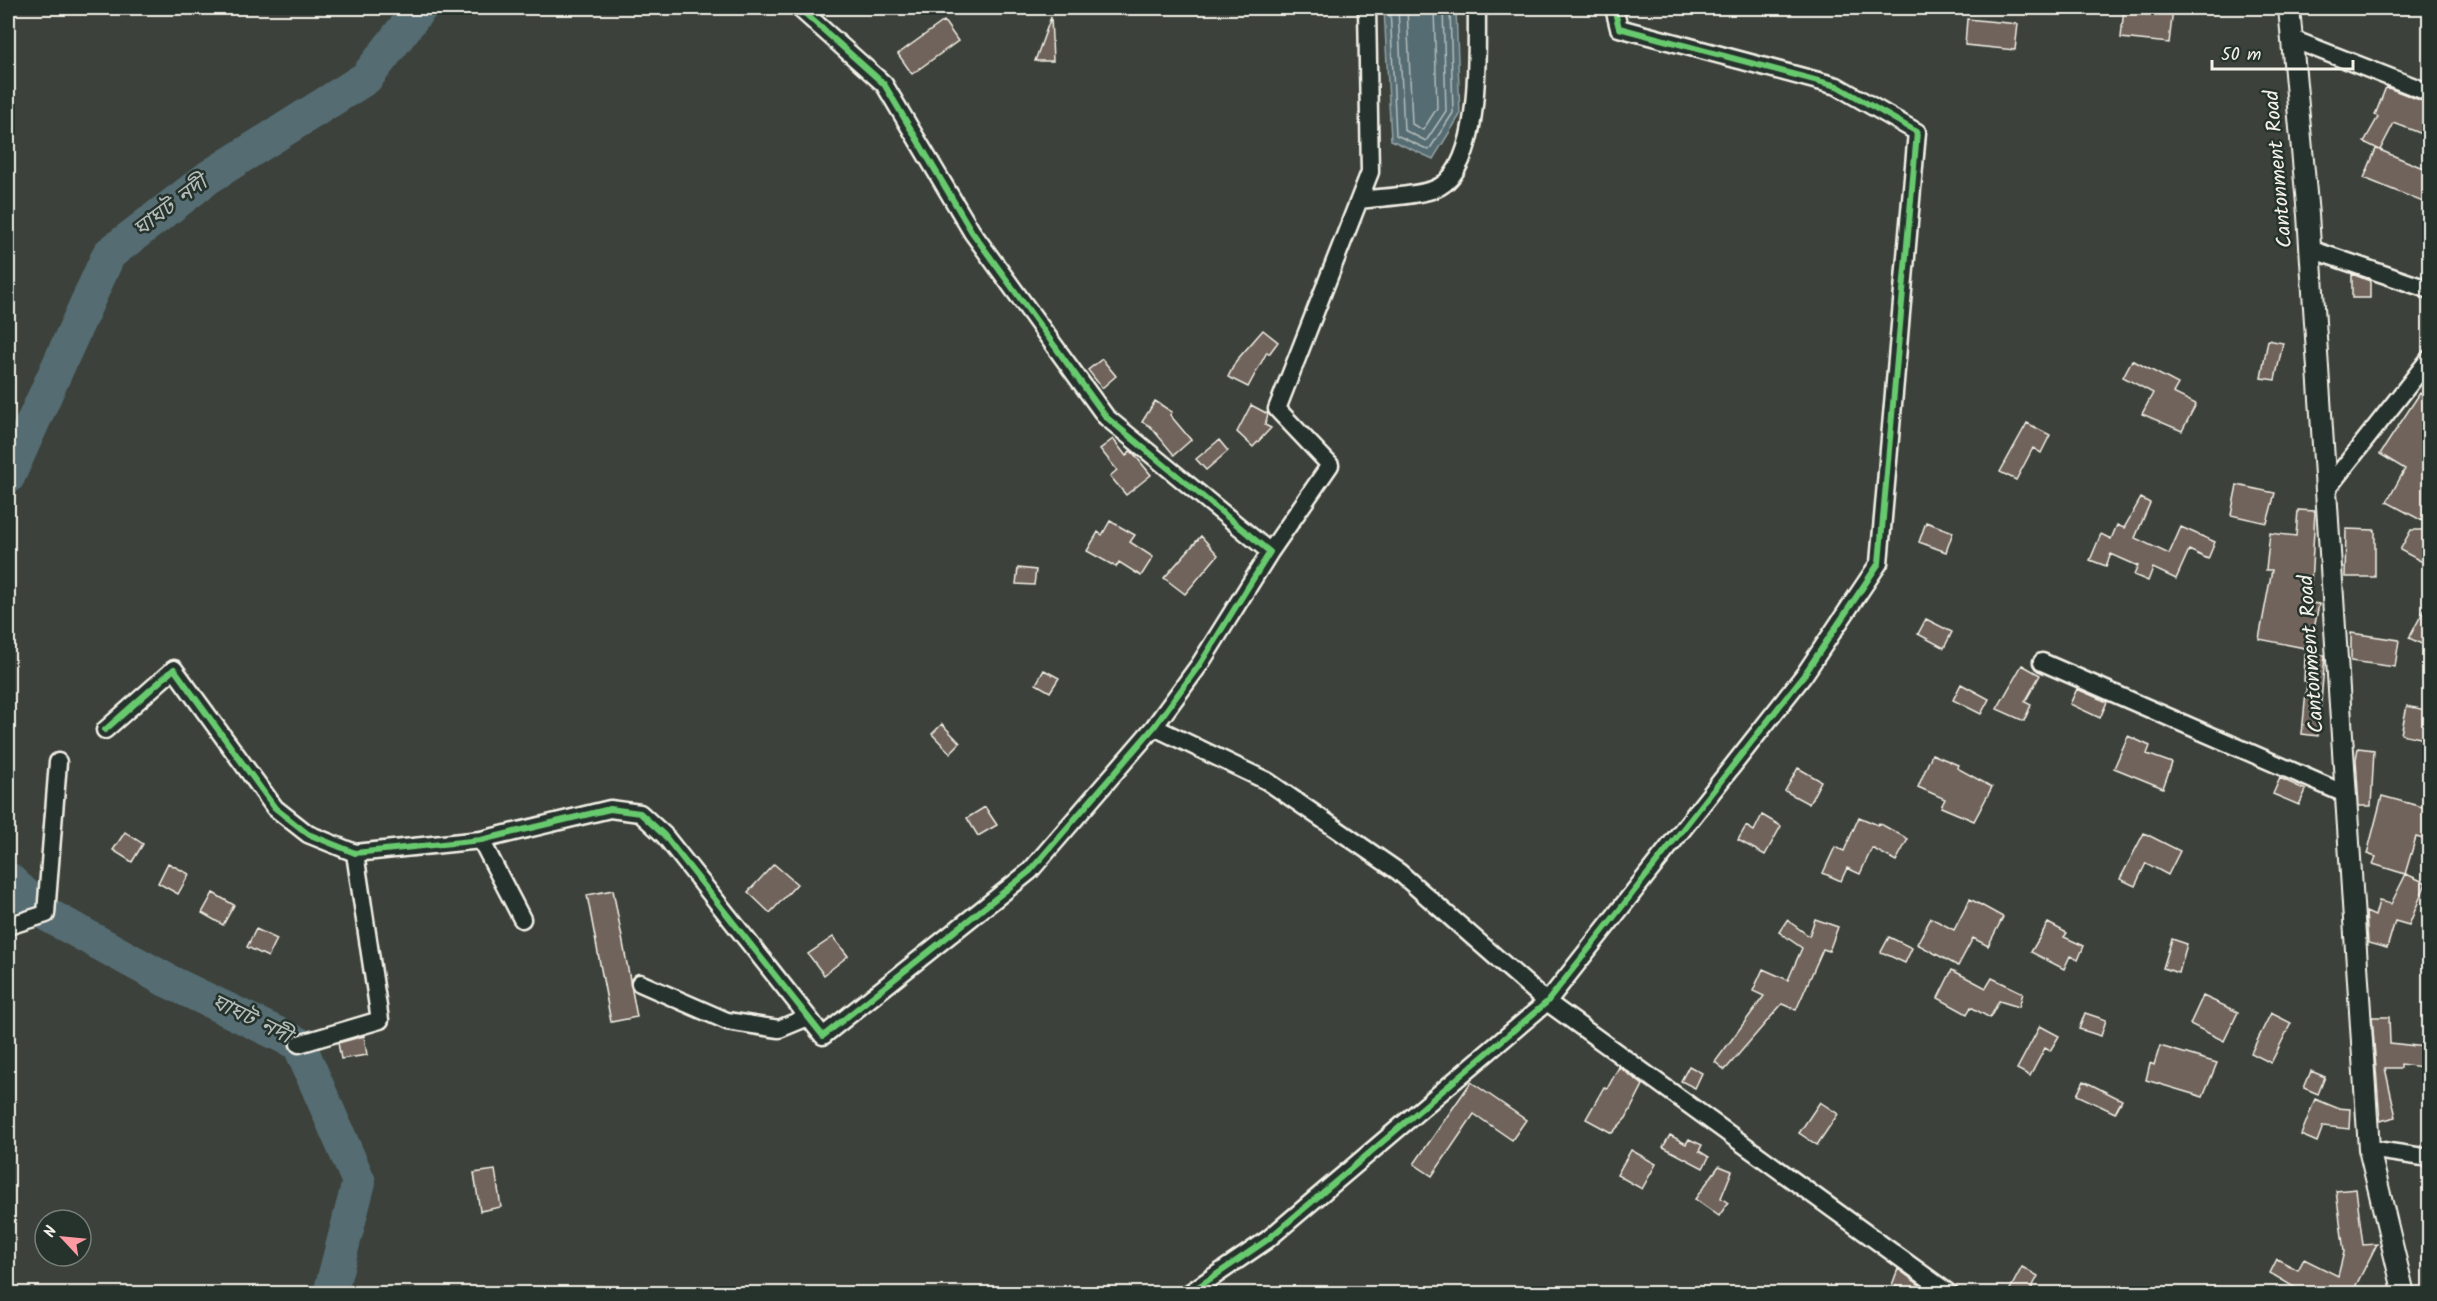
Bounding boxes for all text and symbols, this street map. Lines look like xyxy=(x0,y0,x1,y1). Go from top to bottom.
scale bar xyxy=(2212,33,2353,71)
text: 50 m xyxy=(2221,41,2261,70)
street label: Cantonment Road xyxy=(2256,88,2302,249)
water label: ঘাঘট নদী xyxy=(126,165,219,247)
street label: Cantonment Road xyxy=(2290,573,2334,734)
water label: ঘাঘট নদী xyxy=(205,986,301,1056)
north arrow xyxy=(33,1208,93,1268)
text: N xyxy=(37,1222,64,1242)

